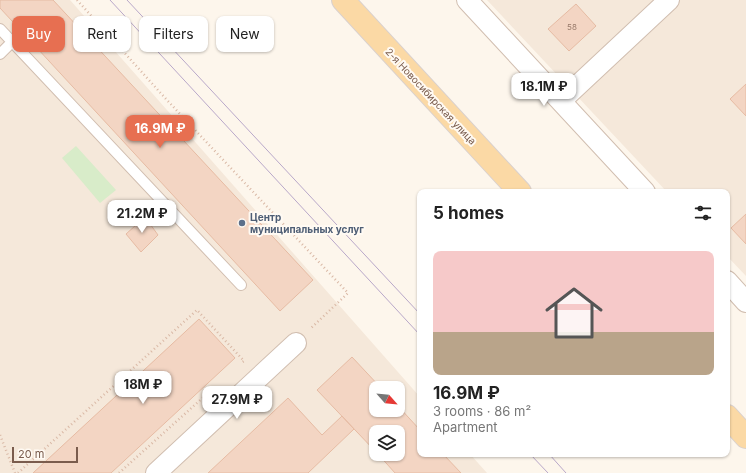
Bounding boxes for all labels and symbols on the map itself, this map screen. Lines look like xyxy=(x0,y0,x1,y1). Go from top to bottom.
house number: 58 xyxy=(567,22,577,32)
street label: 2-я Новосибирская улица xyxy=(383,45,479,147)
pin: 18.1M ₽ xyxy=(507,73,581,107)
pin: 16.9M ₽ xyxy=(123,115,197,149)
pin: 21.2M ₽ xyxy=(105,200,179,234)
place label: Центр муниципальных услуг xyxy=(250,211,364,236)
marker: Центр муниципальных услуг xyxy=(237,218,247,228)
pin: 18M ₽ xyxy=(115,371,171,405)
north arrow xyxy=(369,381,405,417)
pin: 27.9M ₽ xyxy=(200,386,274,420)
scale bar xyxy=(12,445,78,464)

